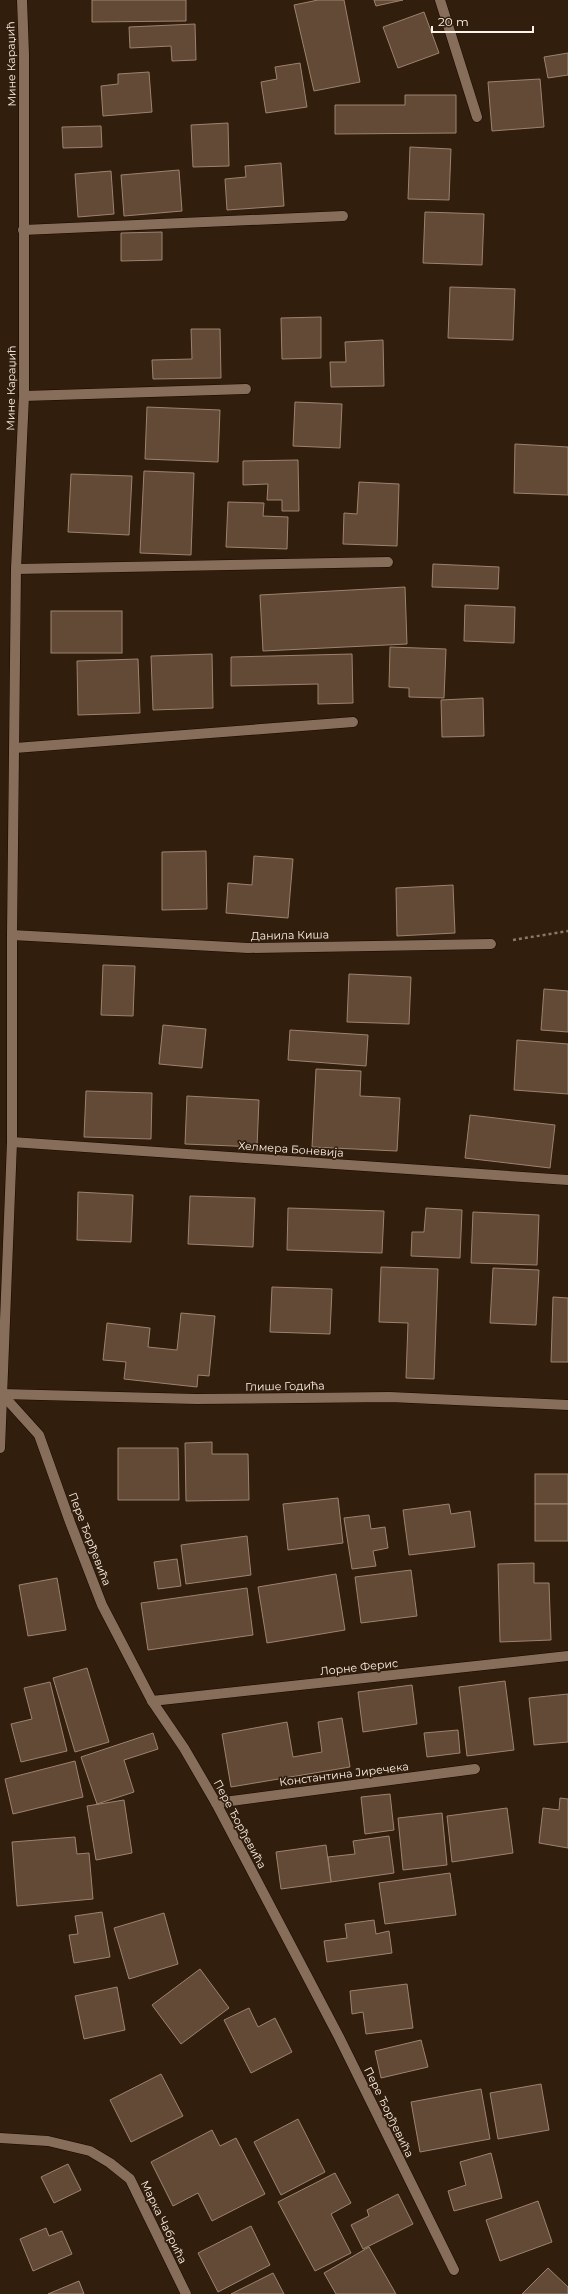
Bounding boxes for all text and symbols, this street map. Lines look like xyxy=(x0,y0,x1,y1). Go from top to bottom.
scale bar xyxy=(432,8,533,34)
text: 20 m xyxy=(438,14,469,29)
street label: Мине Караџић xyxy=(3,21,19,107)
street label: Мине Караџић xyxy=(3,345,19,431)
street label: Данила Киша xyxy=(251,927,329,943)
street label: Хелмера Боневија xyxy=(238,1138,344,1160)
street label: Глише Годића xyxy=(245,1378,325,1394)
street label: Пере Ђорђевића xyxy=(66,1490,114,1588)
street label: Лорне Ферис xyxy=(319,1656,399,1678)
street label: Константина Јиречека xyxy=(279,1759,409,1789)
street label: Пере Ђорђевића xyxy=(211,1777,269,1871)
street label: Пере Ђорђевића xyxy=(361,2064,417,2160)
street label: Марка Чабрића xyxy=(138,2178,190,2266)

